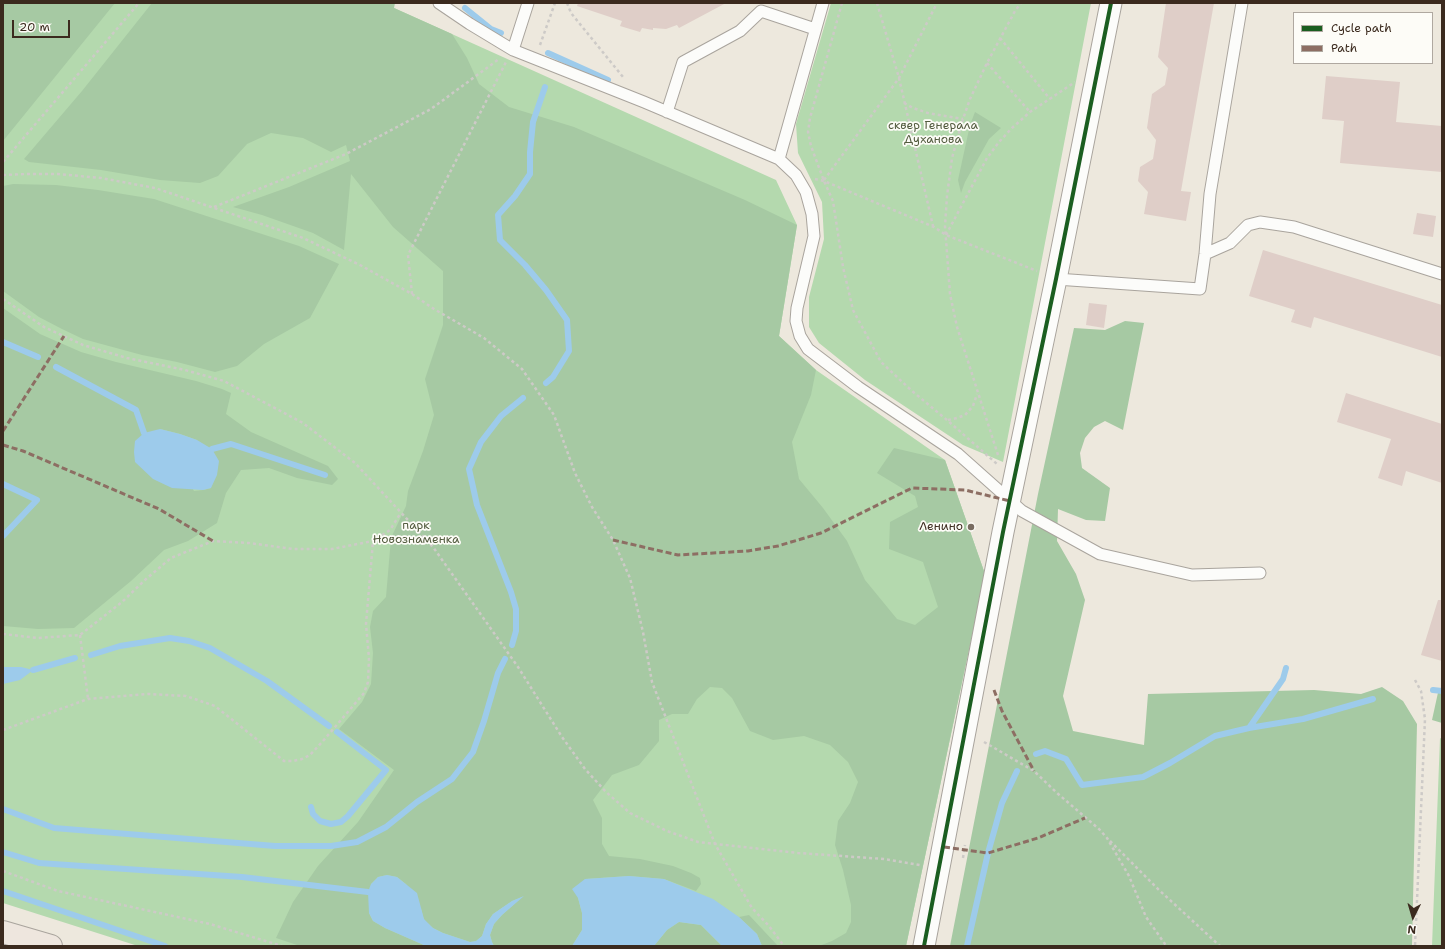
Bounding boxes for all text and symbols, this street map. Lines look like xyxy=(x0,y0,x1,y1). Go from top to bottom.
scale bar xyxy=(14,12,72,38)
legend xyxy=(1293,12,1433,64)
text: 20 m xyxy=(19,19,50,35)
text: Cycle path xyxy=(1331,20,1392,36)
text: Path xyxy=(1331,40,1357,56)
park label: сквер Генерала Духанова xyxy=(888,119,978,147)
park label: парк Новознаменка xyxy=(373,519,459,547)
place label: Ленино xyxy=(919,520,963,534)
marker: Ленино xyxy=(966,522,976,532)
north arrow xyxy=(1393,897,1433,937)
text: N xyxy=(1407,922,1417,937)

